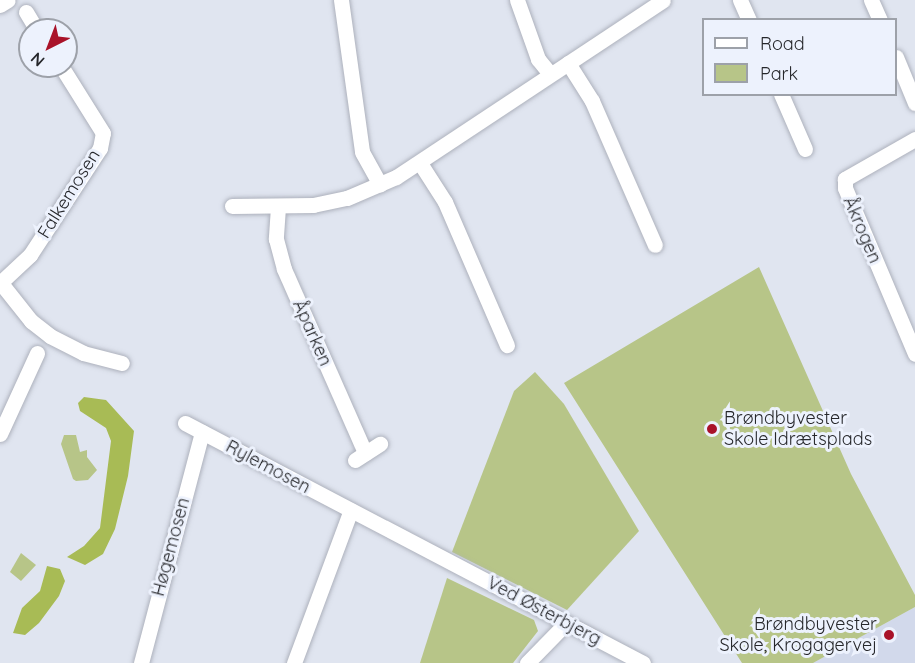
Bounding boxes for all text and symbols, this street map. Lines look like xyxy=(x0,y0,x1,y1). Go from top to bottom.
north arrow xyxy=(18,18,78,78)
legend xyxy=(702,18,897,96)
text: Road xyxy=(760,32,805,55)
text: N xyxy=(26,49,48,71)
text: Park xyxy=(760,62,798,85)
street label: Falkemosen xyxy=(33,146,105,242)
street label: Åkrogen xyxy=(838,193,886,267)
street label: Åparken xyxy=(288,297,336,369)
place label: Brøndbyvester Skole Idrætsplads xyxy=(724,408,872,450)
marker: Brøndbyvester Skole Idrætsplads xyxy=(705,422,719,436)
street label: Rylemosen xyxy=(222,436,314,498)
street label: Høgemosen xyxy=(147,495,195,599)
street label: Ved Østerbjerg xyxy=(483,572,605,650)
place label: Brøndbyvester Skole, Krogagervej xyxy=(719,614,877,656)
marker: Brøndbyvester Skole, Krogagervej xyxy=(882,628,896,642)

